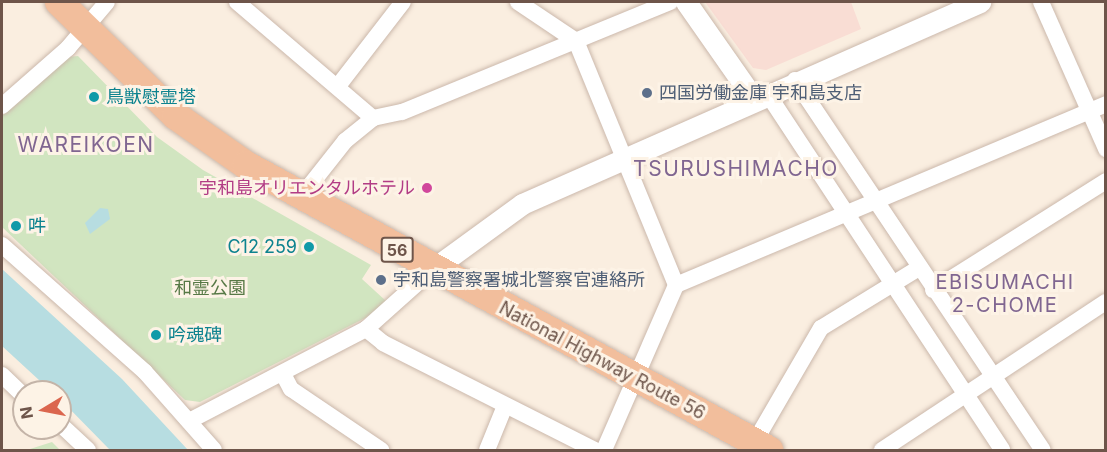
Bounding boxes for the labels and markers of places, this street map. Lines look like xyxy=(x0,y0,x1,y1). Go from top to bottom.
place label: 四国労働金庫 宇和島支店 xyxy=(659,82,862,104)
place label: 鳥獣慰霊塔 xyxy=(106,86,196,108)
marker: 四国労働金庫 宇和島支店 xyxy=(640,86,654,100)
marker: 鳥獣慰霊塔 xyxy=(87,90,101,104)
place label: 宇和島オリエンタルホテル xyxy=(199,177,415,199)
marker: 宇和島オリエンタルホテル xyxy=(420,181,434,195)
place label: 吽 xyxy=(28,215,46,237)
marker: 吽 xyxy=(9,219,23,233)
place label: C12 259 xyxy=(227,236,297,258)
marker: C12 259 xyxy=(302,240,316,254)
place label: 宇和島警察署城北警察官連絡所 xyxy=(393,269,645,291)
marker: 宇和島警察署城北警察官連絡所 xyxy=(374,273,388,287)
place label: 吟魂碑 xyxy=(168,324,222,346)
marker: 吟魂碑 xyxy=(149,328,163,342)

